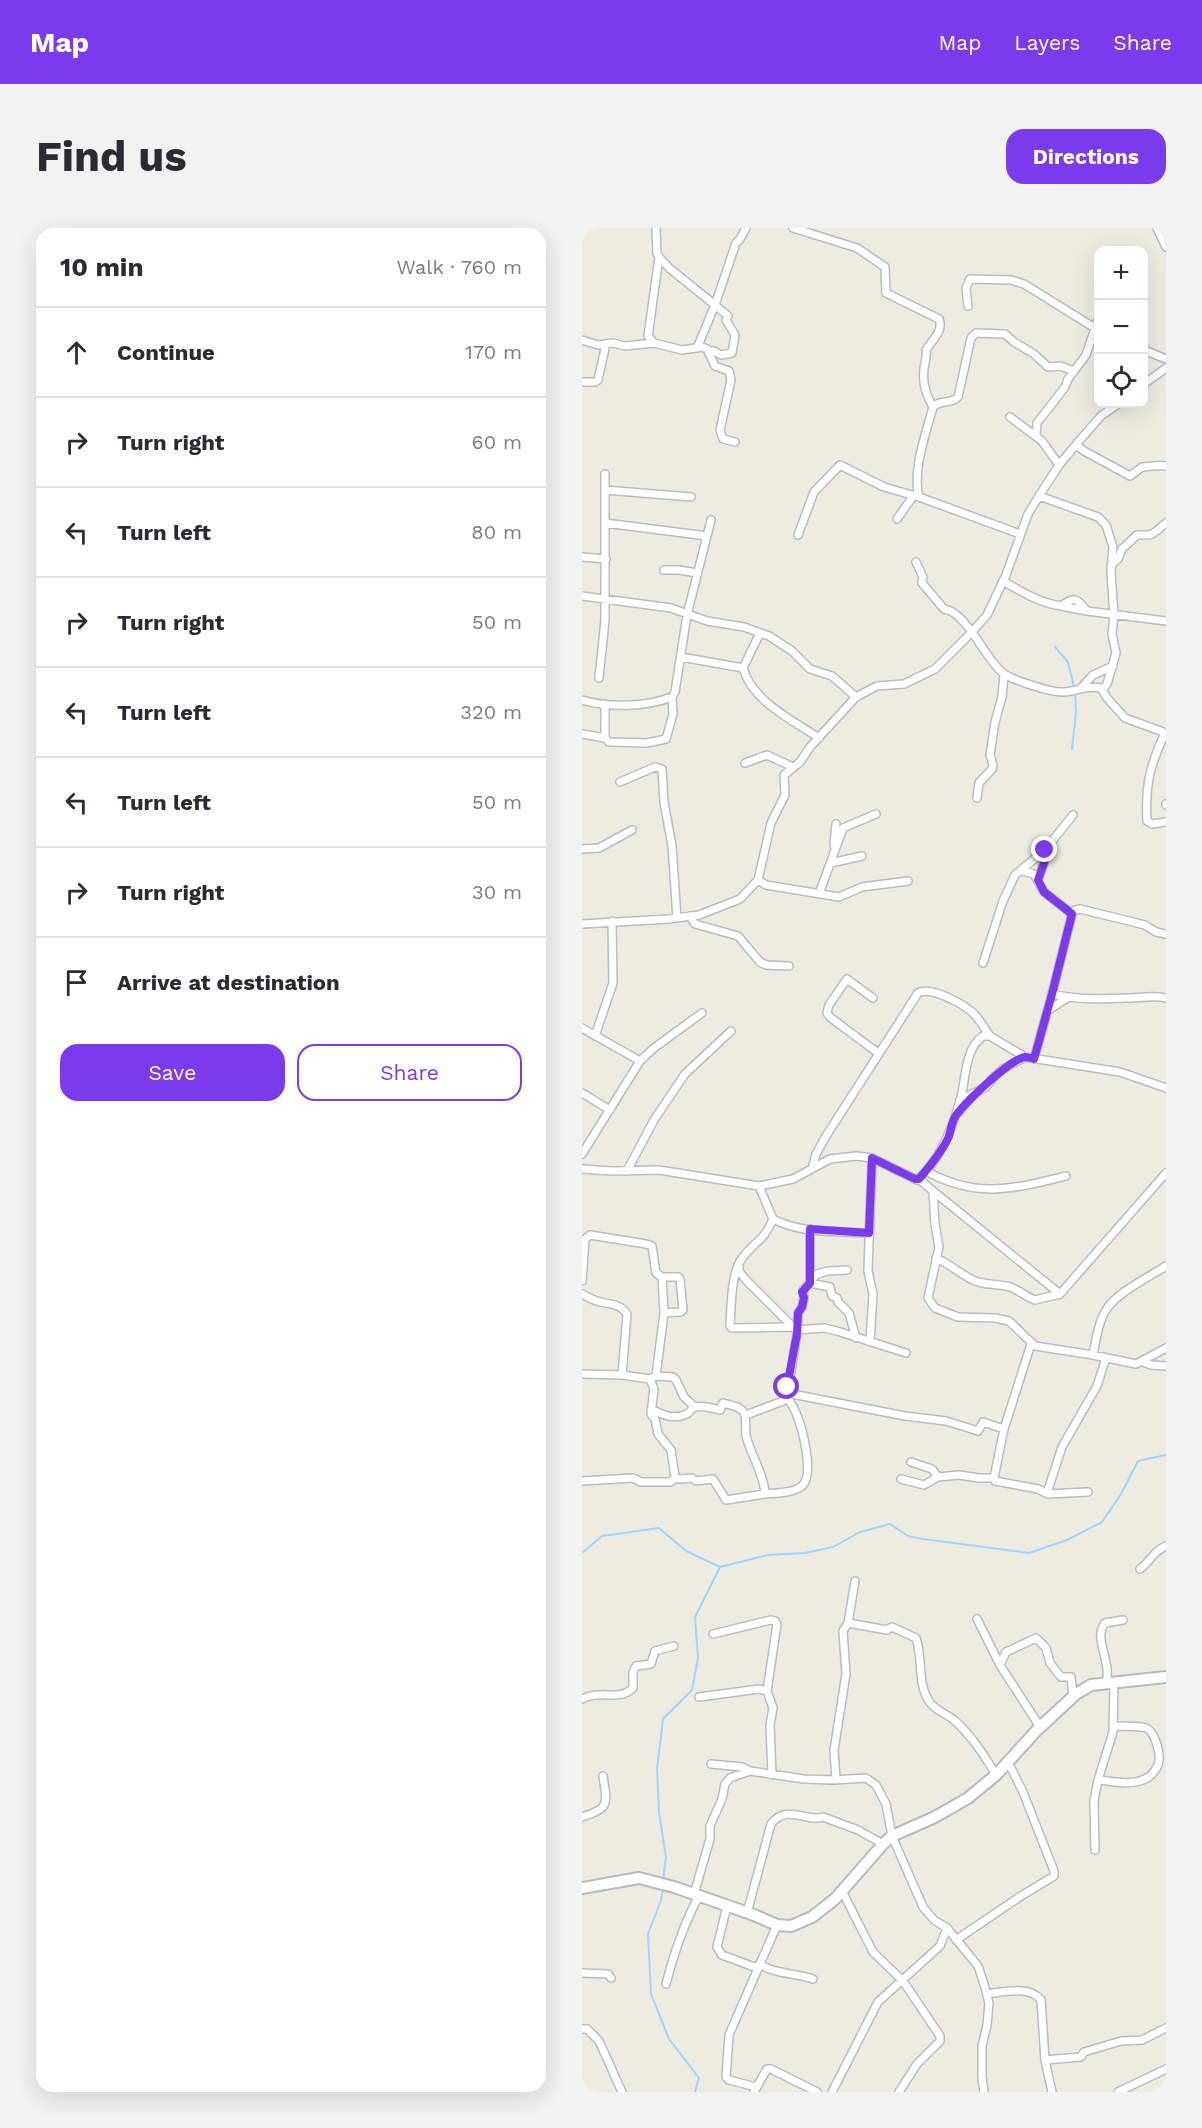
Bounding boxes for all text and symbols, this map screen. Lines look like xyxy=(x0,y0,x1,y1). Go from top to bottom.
text: Map xyxy=(30,26,89,59)
text: Map xyxy=(938,30,981,55)
text: Layers xyxy=(1014,30,1080,55)
text: Share xyxy=(1113,30,1172,55)
button: Directions xyxy=(1006,129,1166,184)
text: Find us xyxy=(36,132,187,181)
map controls xyxy=(1094,246,1148,408)
button: + xyxy=(1094,246,1148,300)
text: 10 min xyxy=(60,252,144,282)
text: Walk · 760 m xyxy=(397,255,522,279)
button: − xyxy=(1094,300,1148,354)
icon: ahead xyxy=(60,336,93,369)
text: Continue xyxy=(117,340,215,365)
text: 170 m xyxy=(465,340,522,364)
button: locate xyxy=(1094,354,1148,408)
icon: right xyxy=(60,426,93,459)
text: Turn right xyxy=(117,430,224,455)
text: 60 m xyxy=(472,430,522,454)
icon: left xyxy=(60,516,93,549)
text: Turn left xyxy=(117,520,211,545)
text: 80 m xyxy=(471,520,522,544)
icon: right xyxy=(60,606,93,639)
text: Turn right xyxy=(117,610,224,635)
text: 50 m xyxy=(472,610,522,634)
icon: left xyxy=(60,696,93,729)
text: Turn left xyxy=(117,700,211,725)
text: 320 m xyxy=(460,700,522,724)
icon: left xyxy=(60,786,93,819)
text: Turn left xyxy=(117,790,211,815)
text: 50 m xyxy=(472,790,522,814)
route end xyxy=(1031,836,1057,862)
icon: right xyxy=(60,876,93,909)
text: Turn right xyxy=(117,880,224,905)
text: 30 m xyxy=(472,880,522,904)
icon: arrive xyxy=(60,966,93,999)
text: Arrive at destination xyxy=(117,970,340,995)
button: Save xyxy=(60,1044,285,1101)
button: Share xyxy=(297,1044,522,1101)
route start xyxy=(773,1373,799,1399)

